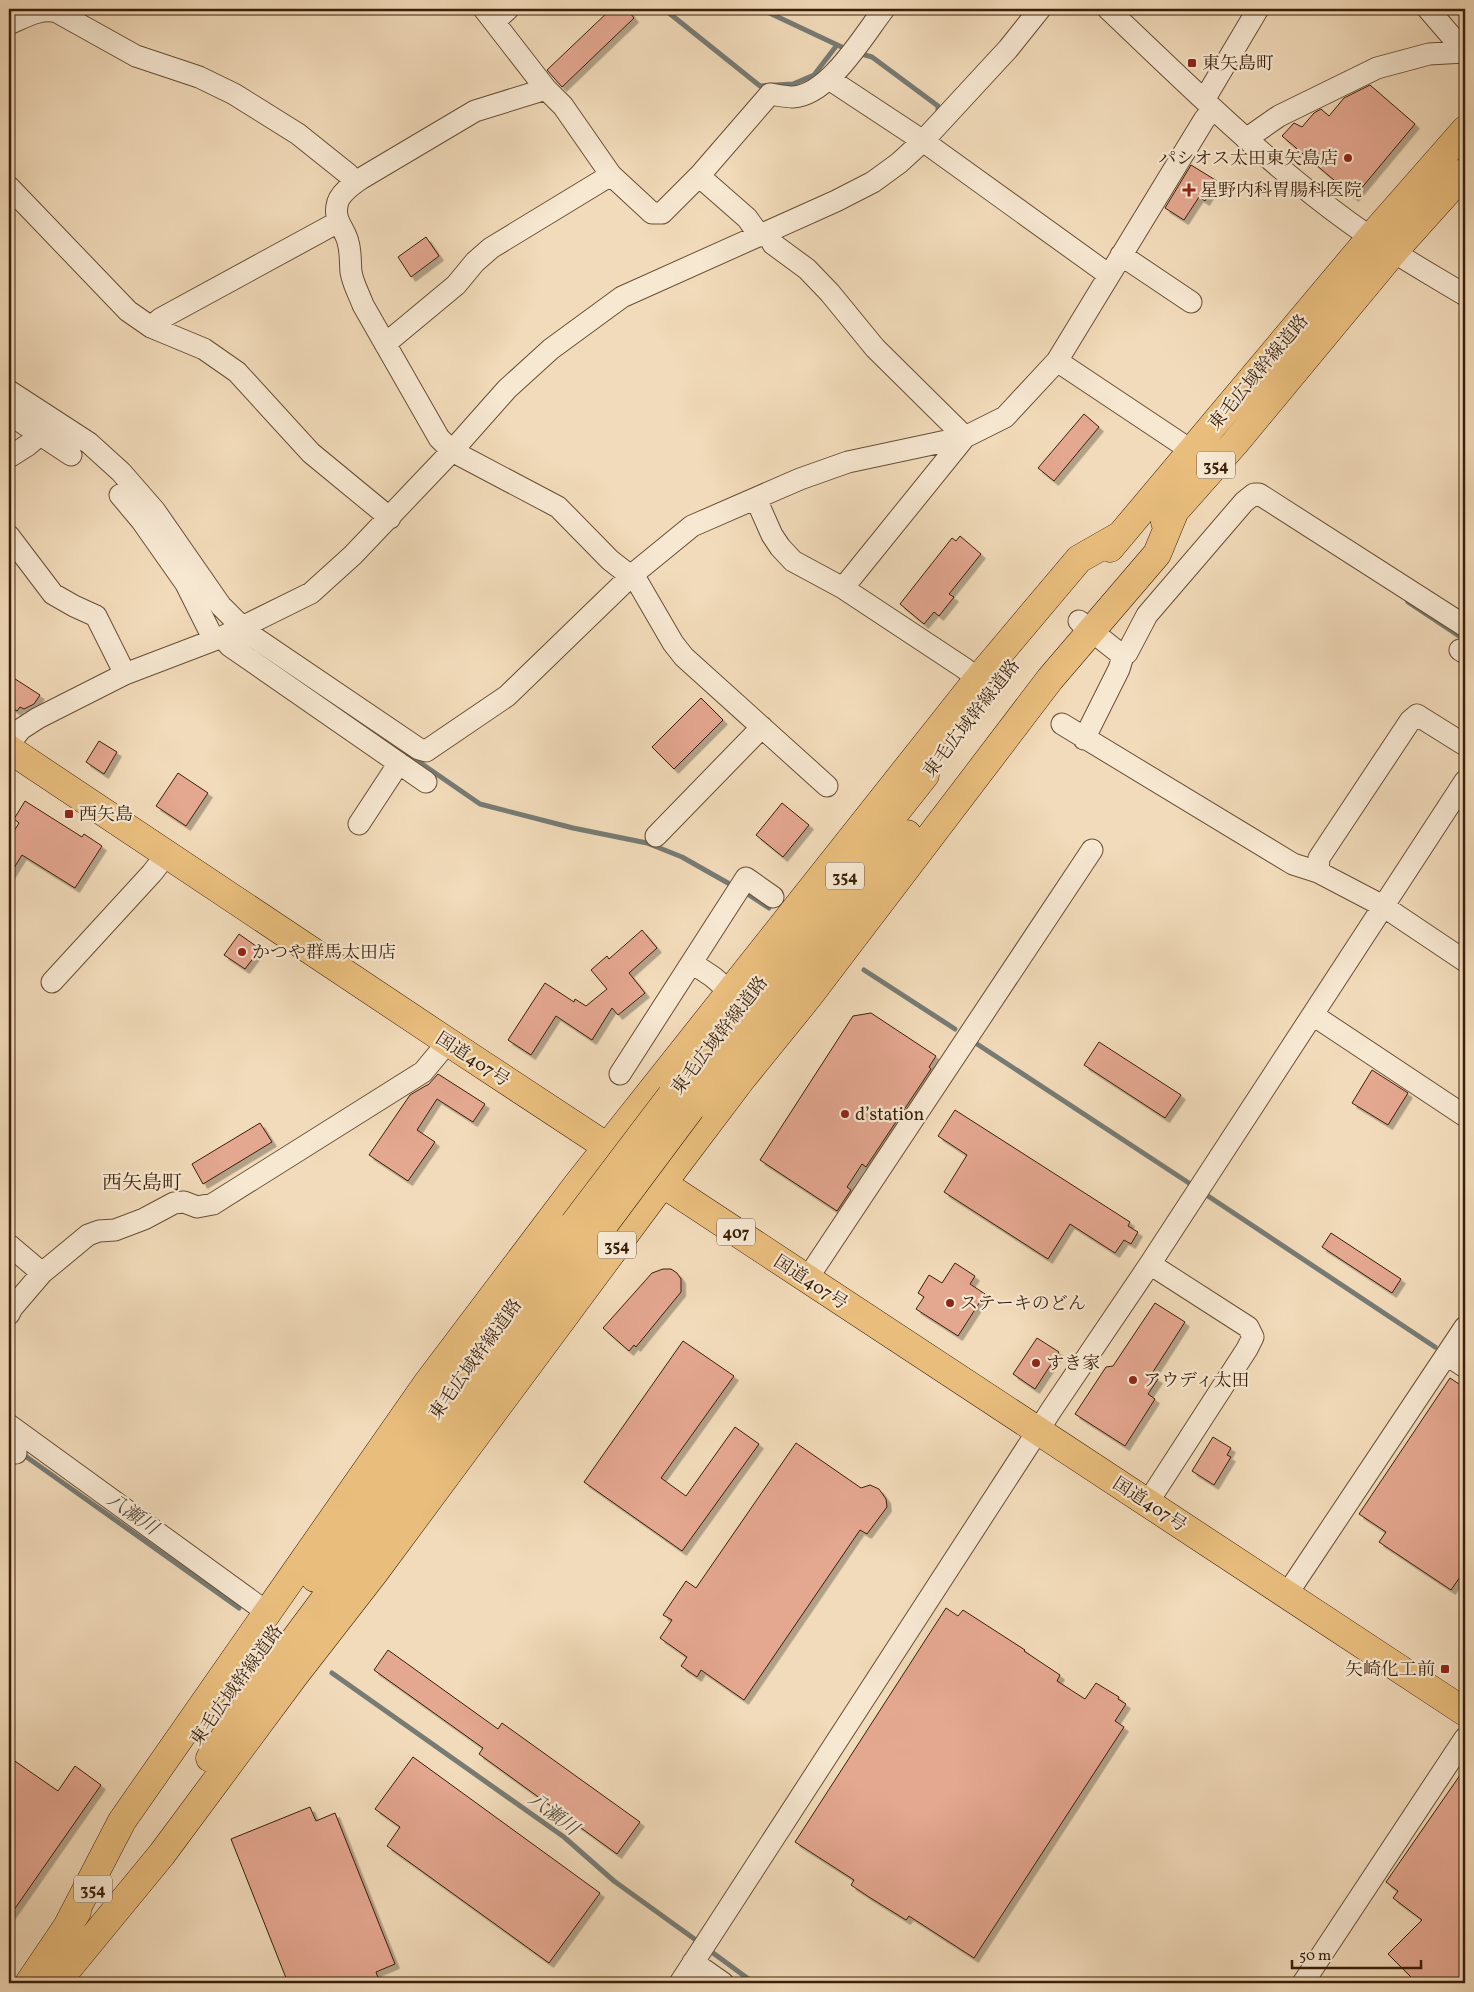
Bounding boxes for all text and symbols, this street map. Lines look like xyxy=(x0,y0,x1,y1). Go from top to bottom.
place label: 東矢島町 xyxy=(1202,52,1274,77)
marker: 東矢島町 xyxy=(1186,57,1198,69)
place label: パシオス太田東矢島店 xyxy=(1158,147,1338,172)
marker: パシオス太田東矢島店 xyxy=(1342,152,1354,164)
place label: 星野内科胃腸科医院 xyxy=(1200,179,1362,204)
marker: 星野内科胃腸科医院 xyxy=(1182,183,1196,197)
street label: 東毛広域幹線道路 xyxy=(1203,310,1315,436)
road number: 354 xyxy=(1197,452,1235,478)
street label: 東毛広域幹線道路 xyxy=(918,654,1026,783)
place label: 西矢島 xyxy=(79,803,133,828)
marker: 西矢島 xyxy=(63,808,75,820)
road number: 354 xyxy=(826,862,864,889)
place label: かつや群馬太田店 xyxy=(252,941,396,966)
marker: かつや群馬太田店 xyxy=(236,946,248,958)
street label: 東毛広域幹線道路 xyxy=(666,971,774,1100)
street label: 国道407号 xyxy=(430,1027,514,1094)
place label: d’station xyxy=(855,1103,925,1128)
marker: d’station xyxy=(839,1108,851,1120)
district label: 西矢島町 xyxy=(102,1170,182,1198)
road number: 407 xyxy=(717,1218,755,1246)
road number: 354 xyxy=(598,1232,636,1258)
street label: 国道407号 xyxy=(768,1250,852,1317)
place label: ステーキのどん xyxy=(960,1292,1086,1317)
street label: 東毛広域幹線道路 xyxy=(424,1294,529,1425)
marker: ステーキのどん xyxy=(944,1297,956,1309)
place label: すき家 xyxy=(1046,1352,1100,1377)
marker: すき家 xyxy=(1030,1357,1042,1369)
place label: アウディ太田 xyxy=(1143,1369,1250,1394)
marker: アウディ太田 xyxy=(1127,1374,1139,1386)
street label: 国道407号 xyxy=(1107,1472,1191,1539)
water label: 八瀬川 xyxy=(101,1488,164,1543)
street label: 東毛広域幹線道路 xyxy=(185,1620,290,1751)
place label: 矢崎化工前 xyxy=(1345,1658,1435,1683)
marker: 矢崎化工前 xyxy=(1439,1663,1451,1675)
water label: 八瀬川 xyxy=(522,1787,585,1843)
road number: 354 xyxy=(74,1876,112,1902)
scale bar xyxy=(1292,1937,1420,1969)
text: 50 m xyxy=(1299,1946,1331,1967)

